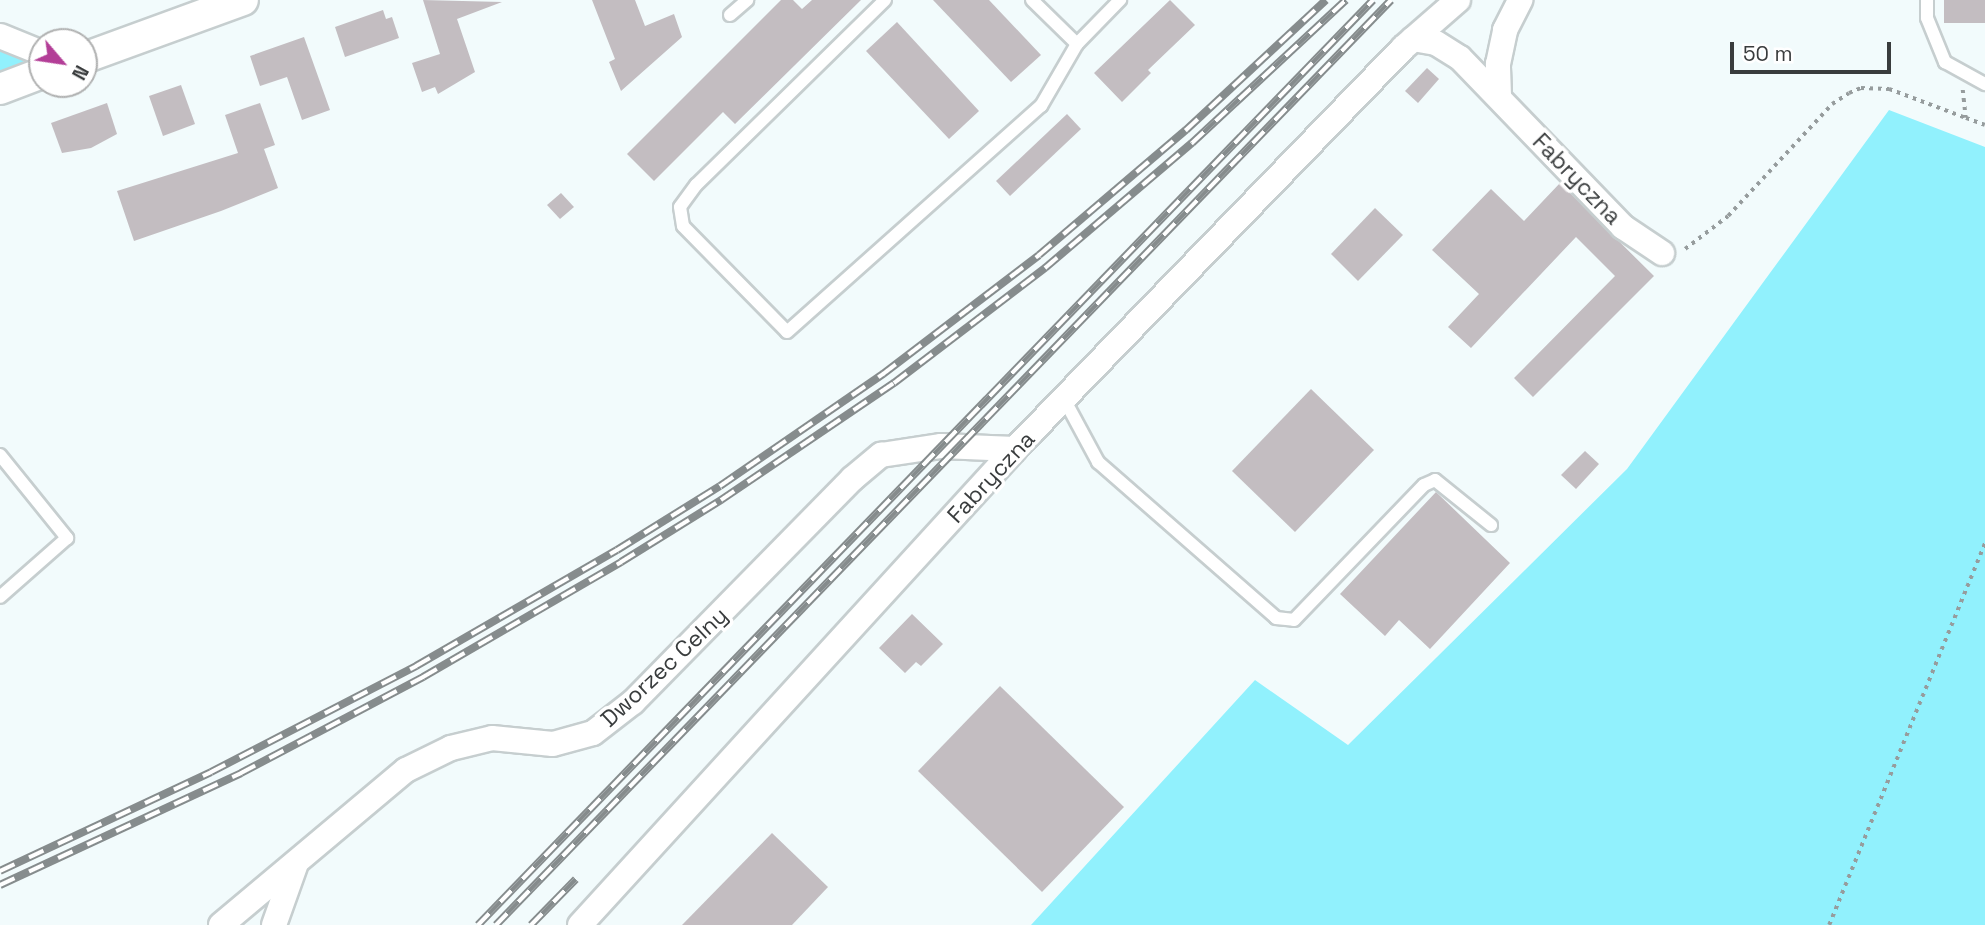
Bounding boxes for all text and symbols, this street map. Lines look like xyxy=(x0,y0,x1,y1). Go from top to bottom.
north arrow xyxy=(28,28,98,98)
scale bar xyxy=(1733,28,1894,72)
text: 50 m xyxy=(1743,40,1793,67)
text: N xyxy=(66,61,94,84)
street label: Fabryczna xyxy=(1527,128,1627,230)
street label: Fabryczna xyxy=(941,425,1041,529)
street label: Dworzec Celny xyxy=(595,601,733,733)

